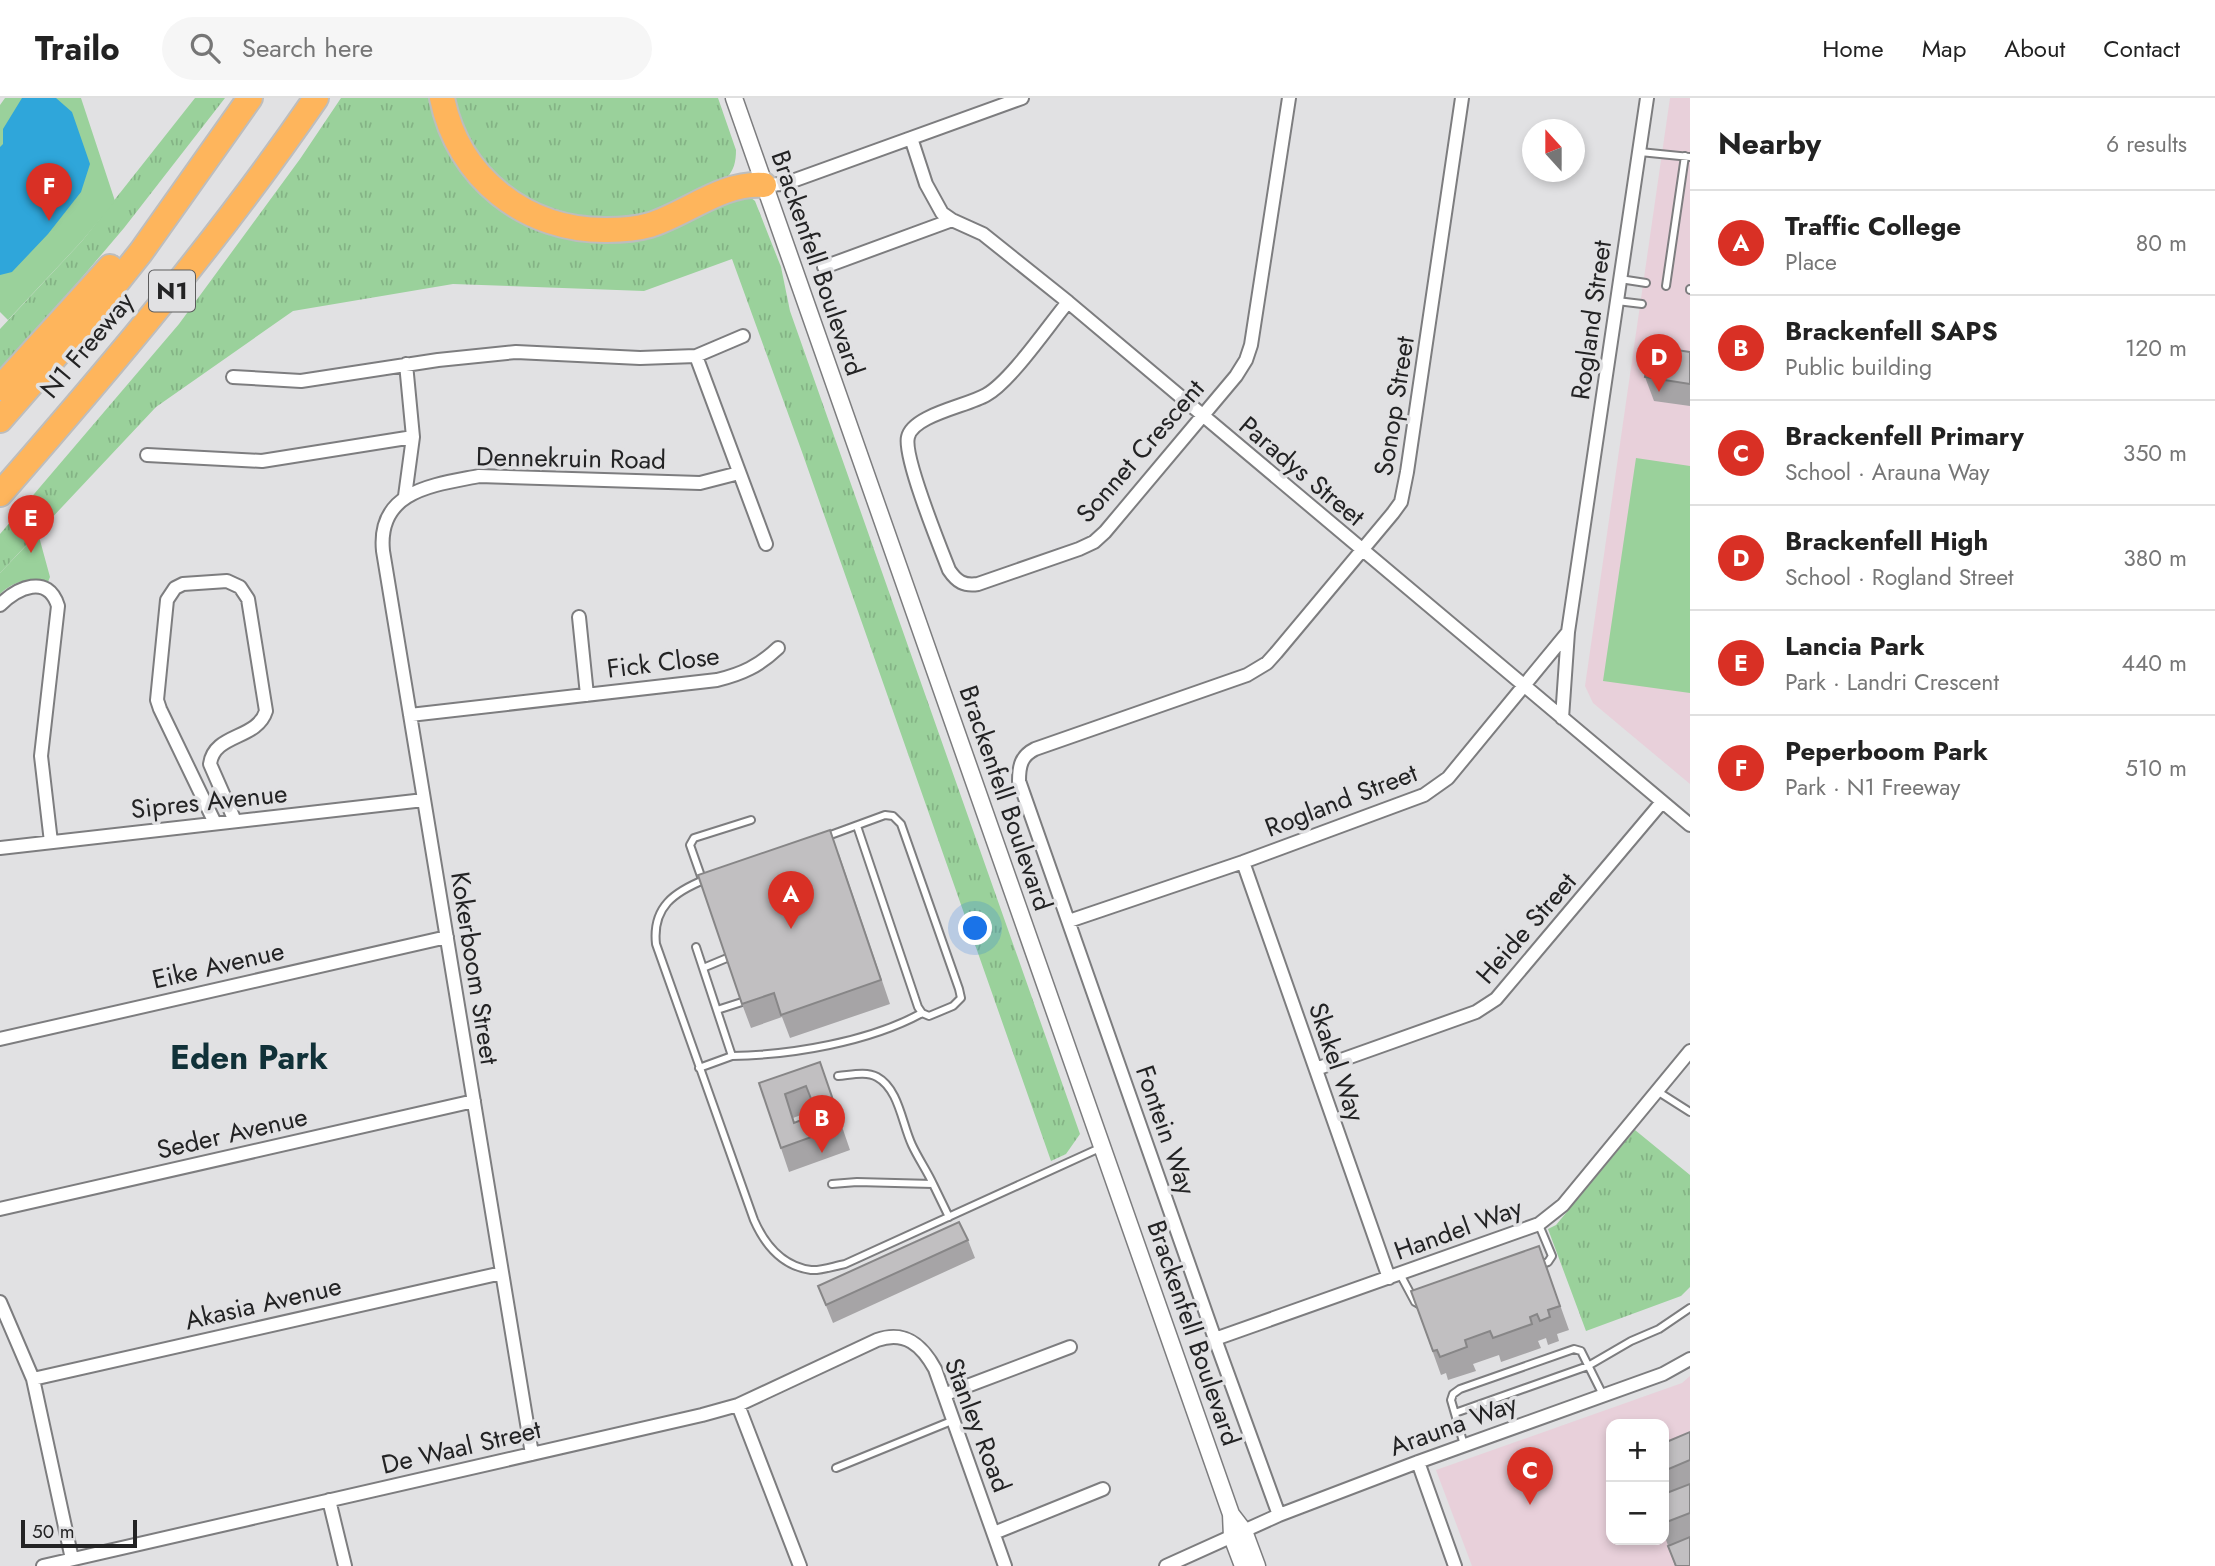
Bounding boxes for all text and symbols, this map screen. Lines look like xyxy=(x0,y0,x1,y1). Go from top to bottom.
search box xyxy=(162,17,652,80)
text: Trailo xyxy=(35,25,120,72)
icon: search xyxy=(186,29,224,67)
text: Search here xyxy=(242,29,373,67)
text: Home xyxy=(1822,31,1884,66)
text: Map xyxy=(1922,31,1966,66)
text: About xyxy=(2004,31,2065,66)
text: Contact xyxy=(2103,31,2180,66)
north arrow xyxy=(1522,119,1585,182)
text: Nearby xyxy=(1718,122,1821,165)
text: 6 results xyxy=(2106,127,2187,161)
street label: Brackenfell Boulevard xyxy=(762,145,874,381)
pin: F xyxy=(26,163,72,221)
text: Traffic College xyxy=(1785,207,1961,245)
text: A xyxy=(1733,226,1749,260)
text: 80 m xyxy=(2136,226,2187,260)
street label: Rogland Street xyxy=(1561,237,1621,402)
text: Place xyxy=(1785,245,1837,279)
road number: N1 xyxy=(149,271,195,312)
street label: N1 Freeway xyxy=(31,283,143,406)
text: Brackenfell SAPS xyxy=(1785,312,1998,350)
text: B xyxy=(1733,331,1749,365)
text: 120 m xyxy=(2125,331,2187,365)
street label: Sonop Street xyxy=(1364,333,1424,479)
pin: D xyxy=(1636,334,1682,392)
text: Public building xyxy=(1785,350,1932,384)
street label: Sonnet Crescent xyxy=(1067,370,1214,531)
street label: Paradys Street xyxy=(1231,407,1374,536)
text: Brackenfell Primary xyxy=(1785,417,2024,455)
text: C xyxy=(1733,436,1749,470)
text: 350 m xyxy=(2123,436,2187,470)
street label: Dennekruin Road xyxy=(476,437,666,479)
text: School · Arauna Way xyxy=(1785,455,1990,489)
pin: E xyxy=(8,495,54,553)
text: Brackenfell High xyxy=(1785,522,1988,560)
text: D xyxy=(1733,541,1749,575)
text: 380 m xyxy=(2123,541,2187,575)
text: School · Rogland Street xyxy=(1785,560,2014,594)
text: Lancia Park xyxy=(1785,627,1925,665)
street label: Fick Close xyxy=(604,636,722,688)
text: E xyxy=(1734,646,1748,680)
text: 440 m xyxy=(2122,646,2187,680)
text: Park · Landri Crescent xyxy=(1785,665,1999,699)
street label: Brackenfell Boulevard xyxy=(950,680,1062,916)
text: Peperboom Park xyxy=(1785,732,1988,770)
text: F xyxy=(1735,751,1747,785)
text: 510 m xyxy=(2125,751,2187,785)
street label: Rogland Street xyxy=(1259,753,1423,846)
text: Park · N1 Freeway xyxy=(1785,770,1960,804)
street label: Sipres Avenue xyxy=(129,774,289,828)
street label: Heide Street xyxy=(1467,863,1586,992)
street label: Kokerboom Street xyxy=(441,869,509,1068)
pin: A xyxy=(768,871,814,929)
your location xyxy=(958,911,992,945)
street label: Eike Avenue xyxy=(148,931,288,999)
street label: Skakel Way xyxy=(1299,997,1375,1127)
district label: Eden Park xyxy=(170,1034,328,1081)
street label: Fontein Way xyxy=(1126,1060,1206,1200)
pin: B xyxy=(799,1095,845,1153)
street label: Seder Avenue xyxy=(153,1097,311,1169)
street label: Handel Way xyxy=(1389,1188,1528,1270)
street label: Brackenfell Boulevard xyxy=(1138,1215,1250,1451)
street label: Akasia Avenue xyxy=(181,1267,345,1339)
street label: Stanley Road xyxy=(935,1352,1021,1498)
street label: Arauna Way xyxy=(1384,1384,1523,1466)
street label: De Waal Street xyxy=(377,1410,545,1484)
map controls xyxy=(1606,1419,1669,1545)
button: + xyxy=(1606,1419,1669,1482)
pin: C xyxy=(1507,1447,1553,1505)
button: − xyxy=(1606,1482,1669,1545)
scale bar xyxy=(21,1517,136,1549)
text: 50 m xyxy=(32,1518,75,1545)

